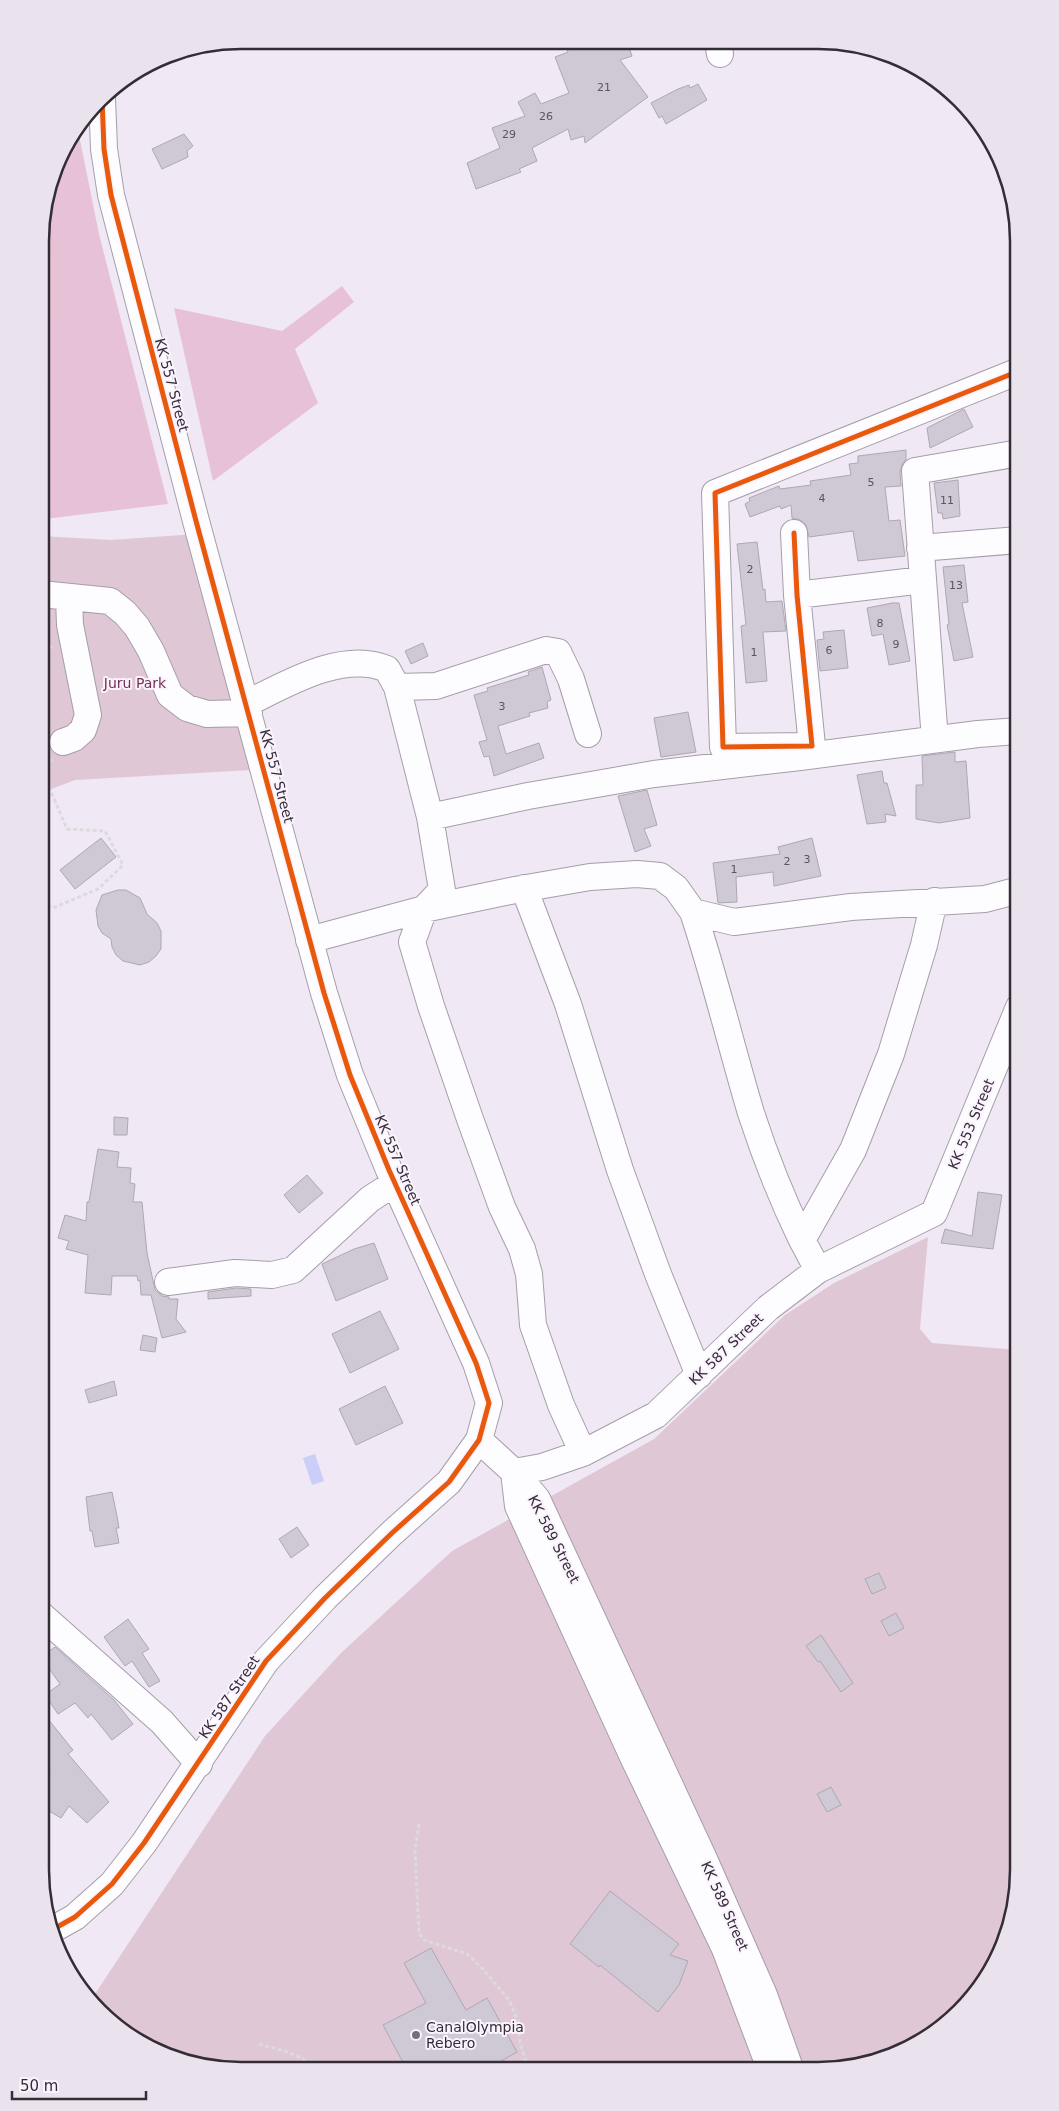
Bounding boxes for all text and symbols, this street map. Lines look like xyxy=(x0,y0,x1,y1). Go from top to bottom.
house number: 21 xyxy=(597,81,611,94)
house number: 26 xyxy=(539,110,553,123)
house number: 29 xyxy=(502,128,516,141)
street label: KK 557 Street xyxy=(152,336,192,434)
house number: 5 xyxy=(868,476,875,489)
house number: 4 xyxy=(819,492,826,505)
house number: 11 xyxy=(940,494,954,507)
house number: 2 xyxy=(747,563,754,576)
house number: 13 xyxy=(949,579,963,592)
house number: 8 xyxy=(877,617,884,630)
house number: 9 xyxy=(893,638,900,651)
house number: 6 xyxy=(826,644,833,657)
house number: 1 xyxy=(751,646,758,659)
park label: Juru Park xyxy=(103,675,167,691)
house number: 3 xyxy=(499,700,506,713)
street label: KK 557 Street xyxy=(257,727,297,825)
house number: 3 xyxy=(804,853,811,866)
house number: 2 xyxy=(784,855,791,868)
house number: 1 xyxy=(731,863,738,876)
street label: KK 553 Street xyxy=(945,1076,997,1172)
street label: KK 557 Street xyxy=(372,1112,424,1208)
street label: KK 587 Street xyxy=(686,1309,767,1388)
street label: KK 589 Street xyxy=(525,1492,583,1586)
street label: KK 587 Street xyxy=(195,1652,263,1741)
street label: KK 589 Street xyxy=(698,1859,752,1954)
place label: CanalOlympia Rebero xyxy=(426,2019,524,2051)
marker: CanalOlympia Rebero xyxy=(410,2029,422,2041)
scale bar xyxy=(12,2068,146,2100)
text: 50 m xyxy=(20,2077,58,2095)

